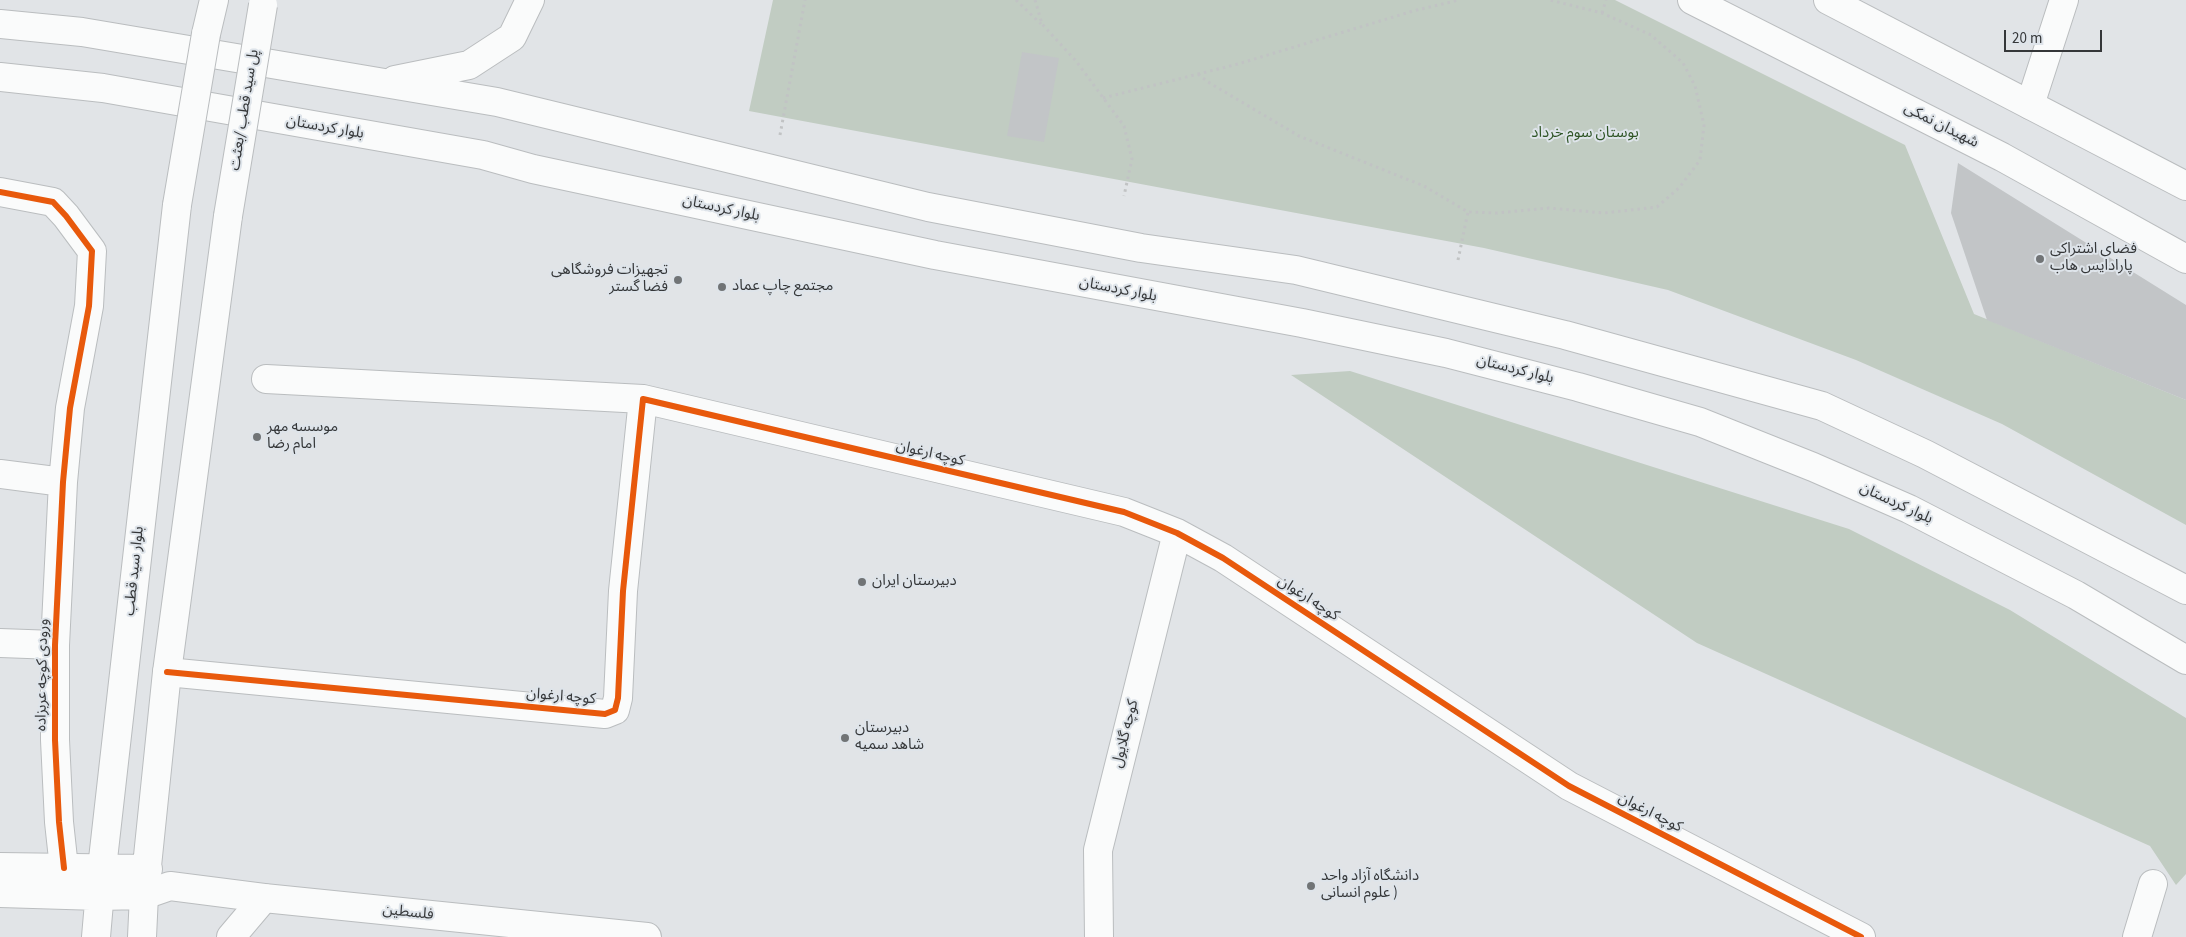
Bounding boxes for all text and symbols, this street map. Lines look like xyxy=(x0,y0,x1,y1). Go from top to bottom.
scale bar xyxy=(2006,20,2104,52)
text: 20 m xyxy=(2012,28,2042,49)
street label: پل سید قطب /بعثت xyxy=(227,48,263,172)
street label: شهیدان نمکی xyxy=(1901,100,1981,152)
street label: بلوار کردستان xyxy=(285,112,365,144)
park label: بوستان سوم خرداد xyxy=(1531,125,1639,143)
street label: بلوار کردستان xyxy=(681,192,761,226)
place label: فضای اشتراکی پارادایس هاب xyxy=(2050,241,2137,276)
marker: فضای اشتراکی پارادایس هاب xyxy=(2034,253,2046,265)
place label: تجهیزات فروشگاهی فضا گستر xyxy=(551,262,668,297)
marker: تجهیزات فروشگاهی فضا گستر xyxy=(672,274,684,286)
street label: بلوار کردستان xyxy=(1078,274,1158,306)
place label: مجتمع چاپ عماد xyxy=(732,278,833,296)
marker: مجتمع چاپ عماد xyxy=(716,281,728,293)
street label: بلوار کردستان xyxy=(1475,352,1555,388)
place label: موسسه مهر امام رضا xyxy=(267,419,338,454)
marker: موسسه مهر امام رضا xyxy=(251,431,263,443)
street label: کوچه ارغوان xyxy=(894,437,966,471)
street label: بلوار کردستان xyxy=(1857,479,1935,529)
street label: بلوار سید قطب xyxy=(121,525,149,617)
place label: دبیرستان ایران xyxy=(872,573,957,591)
street label: کوچه ارغوان xyxy=(1274,573,1342,625)
marker: دبیرستان ایران xyxy=(856,576,868,588)
street label: ورودی کوچه عربزاده xyxy=(33,619,53,731)
street label: کوچه ارغوان xyxy=(526,685,596,709)
street label: کوچه گلایول xyxy=(1109,698,1143,770)
place label: دبیرستان شاهد سمیه xyxy=(855,720,924,755)
marker: دبیرستان شاهد سمیه xyxy=(839,732,851,744)
street label: کوچه ارغوان xyxy=(1615,789,1685,837)
place label: دانشگاه آزاد واحد علوم انسانی ) xyxy=(1321,868,1419,903)
marker: دانشگاه آزاد واحد علوم انسانی ) xyxy=(1305,880,1317,892)
street label: فلسطین xyxy=(382,901,434,925)

